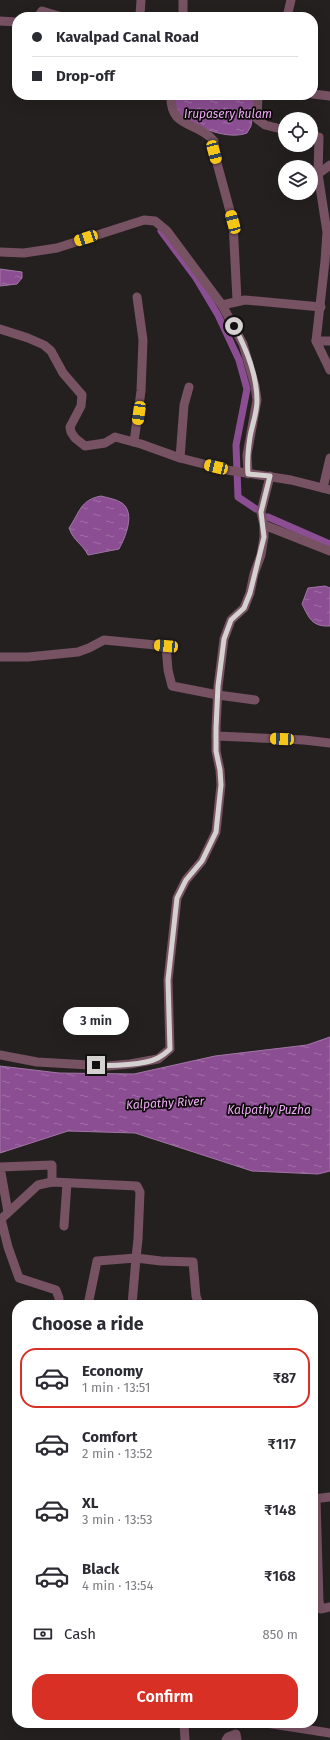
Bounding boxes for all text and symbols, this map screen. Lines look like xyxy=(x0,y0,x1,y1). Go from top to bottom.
text: Kavalpad Canal Road xyxy=(56,28,199,46)
text: Drop-off xyxy=(56,67,115,85)
water label: Irupasery kulam xyxy=(184,107,272,121)
map controls xyxy=(278,112,318,200)
button: locate xyxy=(278,112,318,152)
car xyxy=(205,139,223,165)
button: layers xyxy=(278,160,318,200)
car xyxy=(224,209,242,235)
car xyxy=(73,229,99,247)
route start xyxy=(225,317,243,335)
car xyxy=(131,400,147,426)
car xyxy=(203,458,229,476)
car xyxy=(154,639,178,653)
car xyxy=(270,732,294,746)
callout: 3 min xyxy=(63,1007,129,1035)
text: 3 min xyxy=(80,1013,112,1028)
route end xyxy=(87,1056,105,1074)
water label: Kalpathy River xyxy=(126,1094,205,1112)
water label: Kalpathy Puzha xyxy=(227,1103,311,1117)
text: Choose a ride xyxy=(32,1313,144,1335)
icon: car xyxy=(34,1360,70,1396)
text: Economy xyxy=(82,1362,143,1380)
text: ₹87 xyxy=(273,1369,296,1387)
text: 1 min · 13:51 xyxy=(82,1380,150,1395)
icon: car xyxy=(34,1426,70,1462)
text: Comfort xyxy=(82,1428,138,1446)
text: ₹117 xyxy=(268,1435,296,1453)
text: 2 min · 13:52 xyxy=(82,1446,152,1461)
icon: car xyxy=(34,1492,70,1528)
text: XL xyxy=(82,1494,98,1512)
text: ₹148 xyxy=(264,1501,296,1519)
text: 3 min · 13:53 xyxy=(82,1512,153,1527)
icon: car xyxy=(34,1558,70,1594)
text: Black xyxy=(82,1560,119,1578)
text: ₹168 xyxy=(264,1567,296,1585)
text: 4 min · 13:54 xyxy=(82,1578,154,1593)
icon: cash xyxy=(32,1623,54,1645)
text: Cash xyxy=(64,1625,96,1643)
text: 850 m xyxy=(262,1627,298,1642)
button: Confirm xyxy=(32,1674,298,1720)

